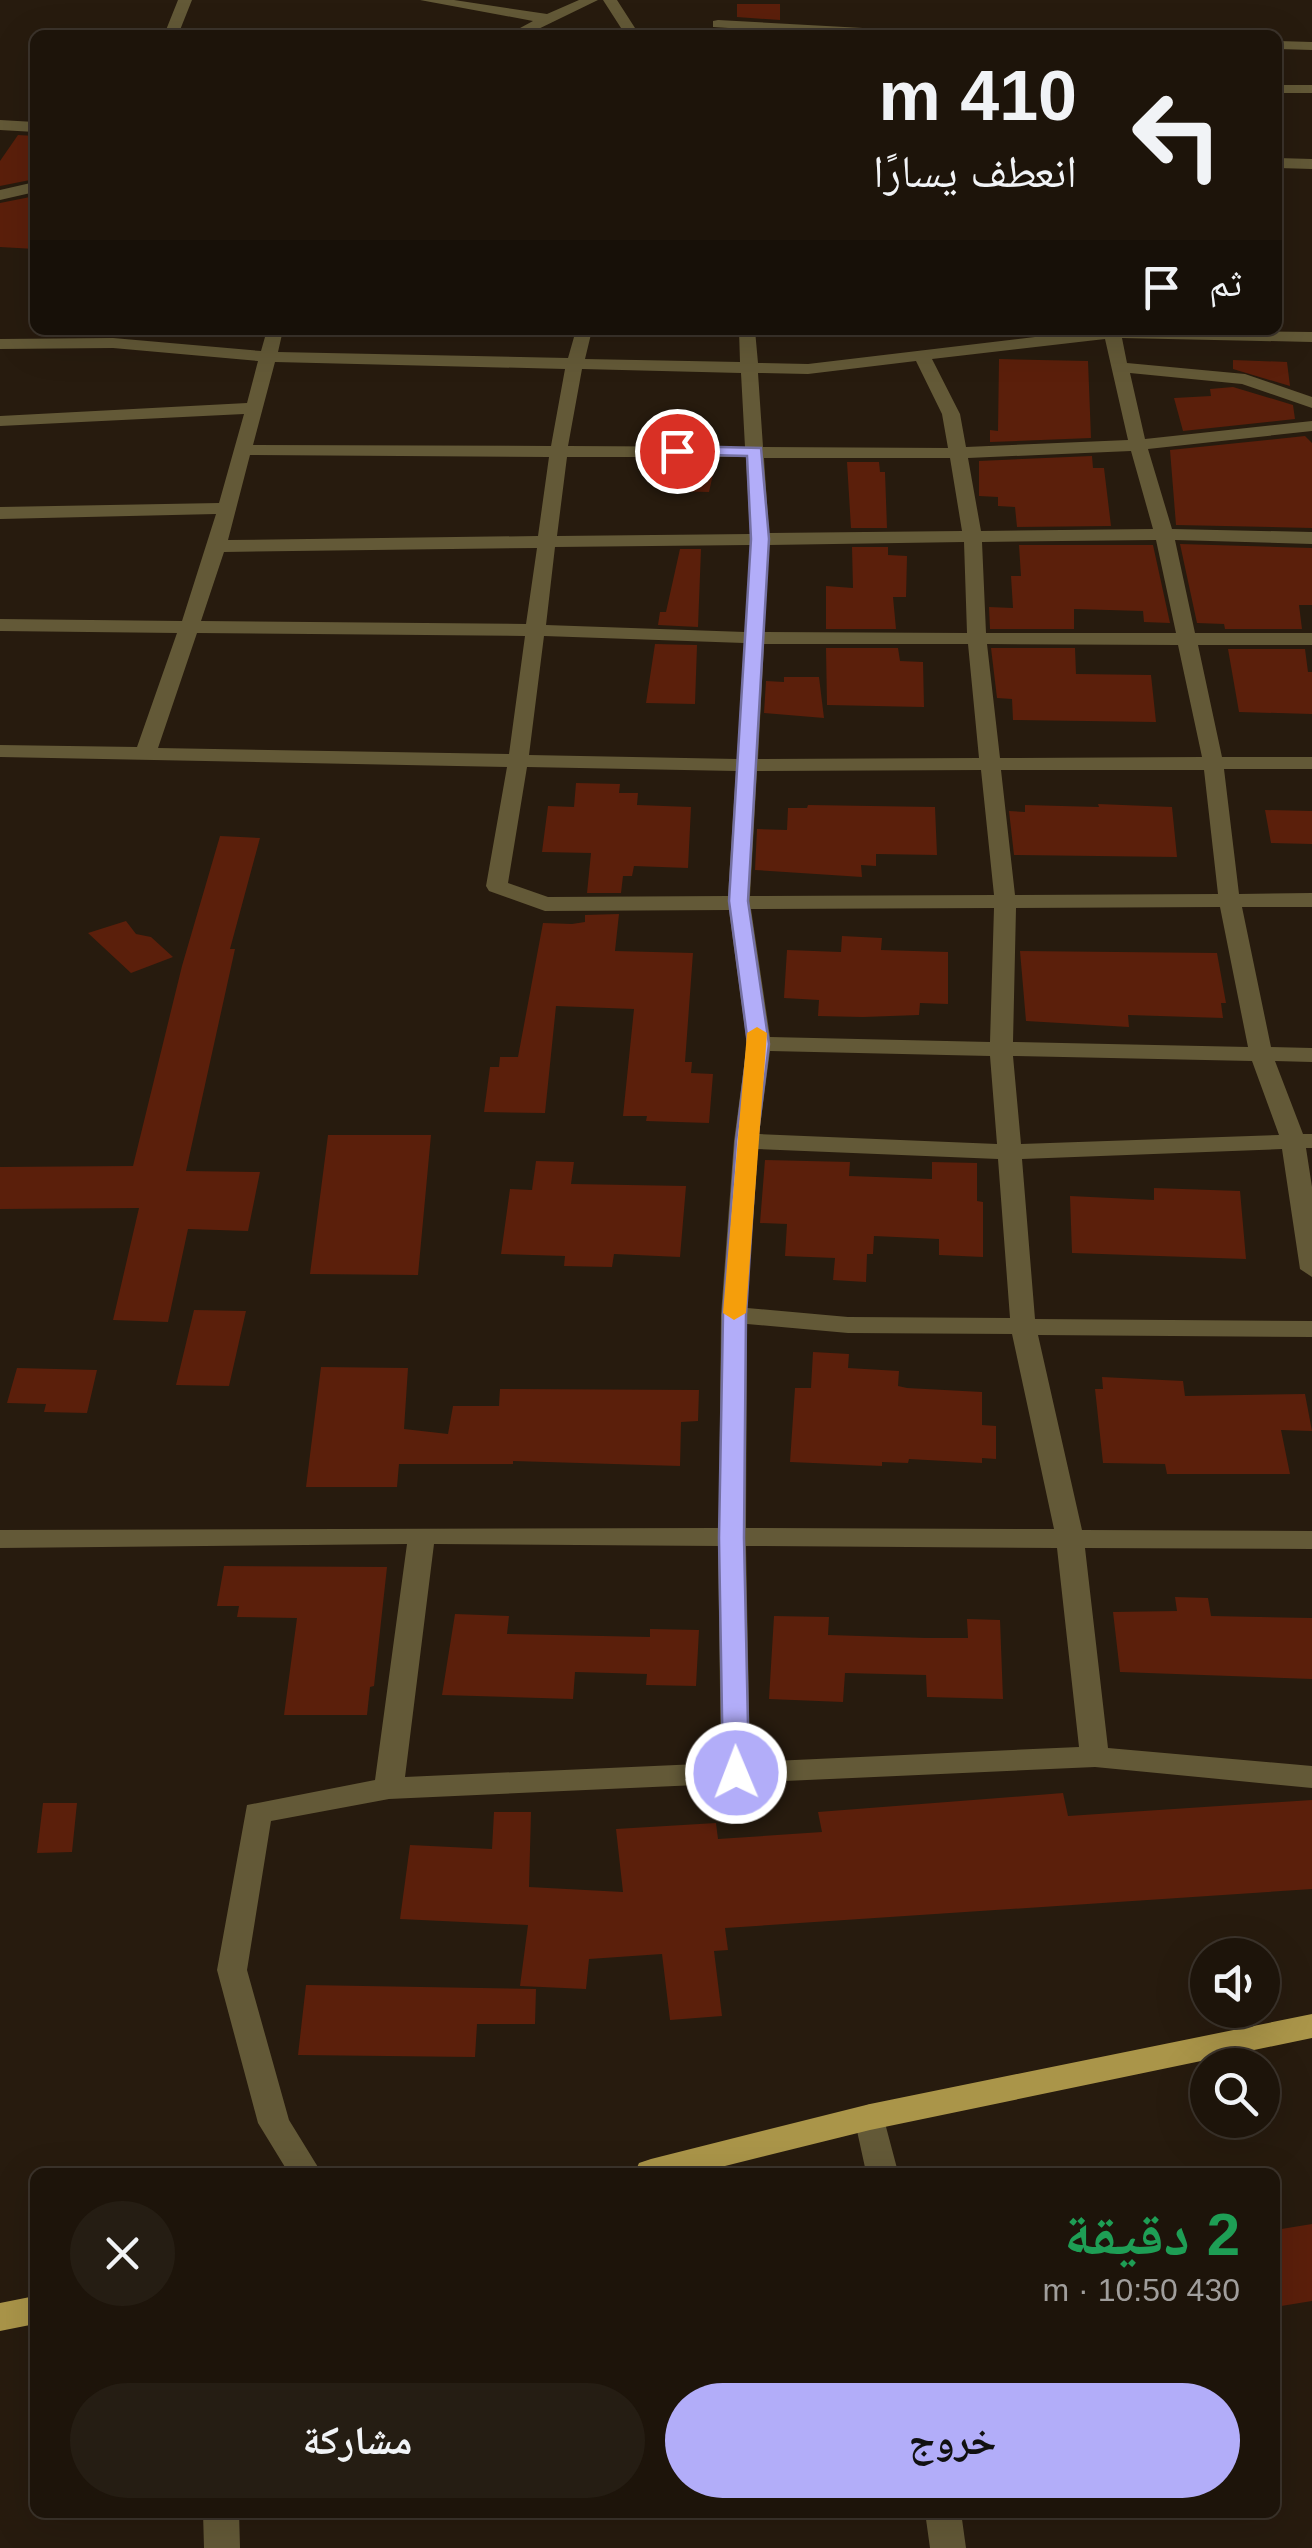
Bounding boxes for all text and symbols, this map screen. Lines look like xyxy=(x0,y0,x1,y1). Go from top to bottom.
text: 410 m xyxy=(879,57,1077,135)
icon: left xyxy=(1112,70,1242,200)
text: انعطف يسارًا xyxy=(873,146,1077,197)
icon: arrive xyxy=(1134,260,1189,315)
text: ثم xyxy=(1209,262,1242,304)
pin xyxy=(635,409,720,494)
icon: arrive xyxy=(650,424,705,479)
position arrow xyxy=(684,1721,788,1825)
map controls xyxy=(1190,1938,1280,2138)
button: sound xyxy=(1190,1938,1280,2028)
button: search xyxy=(1190,2048,1280,2138)
button: close xyxy=(70,2201,175,2306)
text: 2 دقيقة xyxy=(1064,2201,1240,2268)
text: 430 m · 10:50 xyxy=(1043,2272,1240,2308)
button: مشاركة xyxy=(70,2383,645,2498)
button: خروج xyxy=(665,2383,1240,2498)

